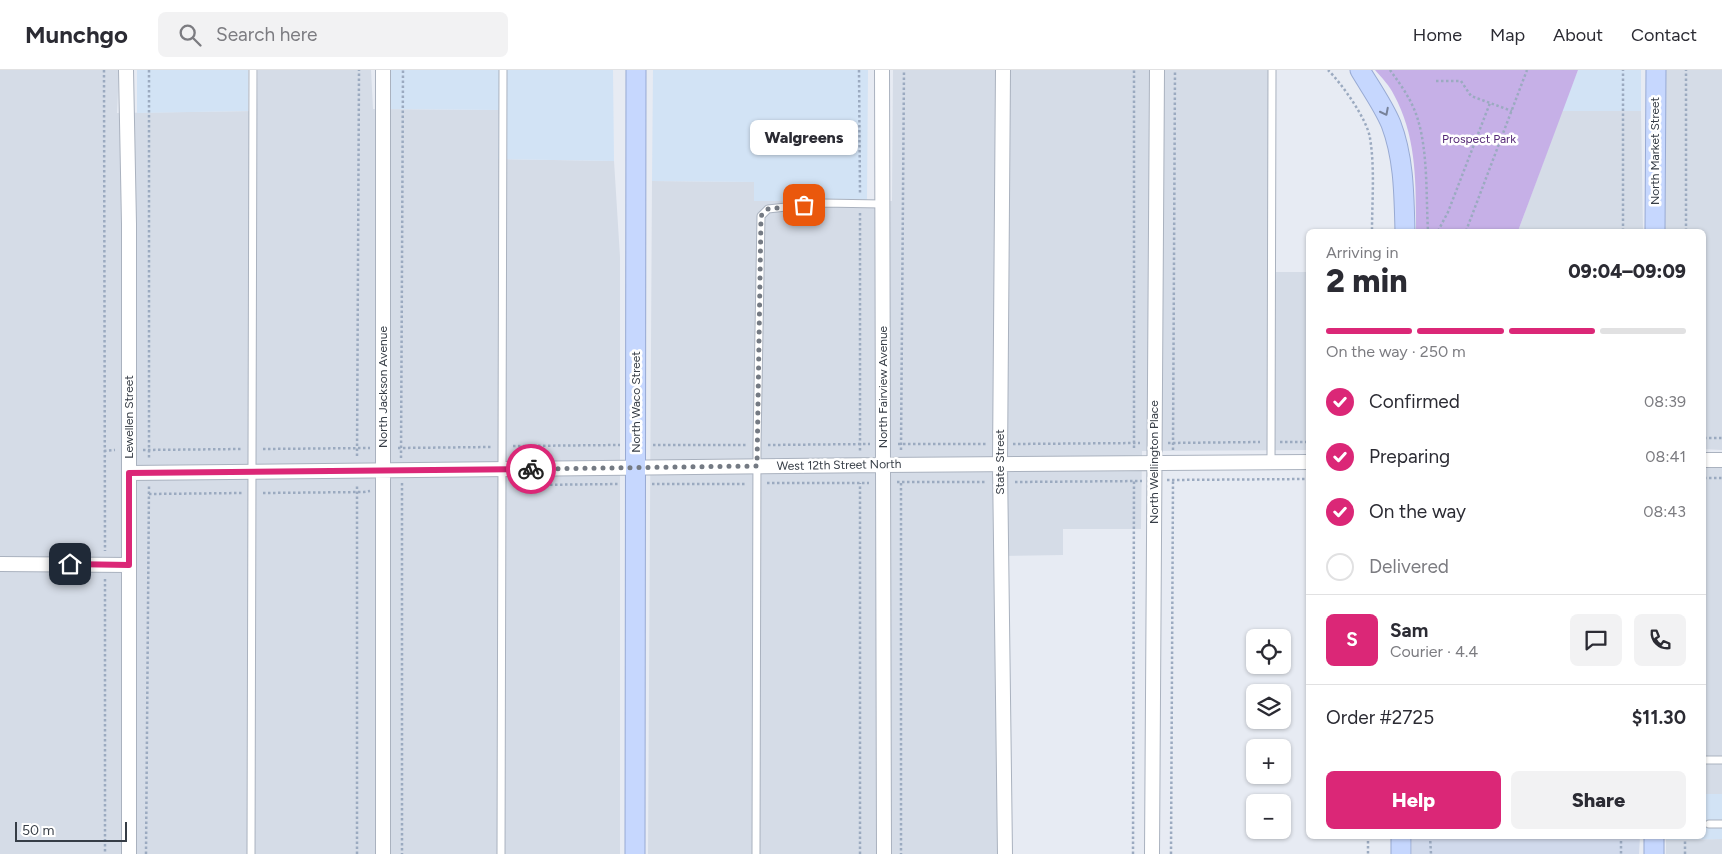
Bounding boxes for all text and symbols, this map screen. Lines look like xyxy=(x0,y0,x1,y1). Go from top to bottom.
search box xyxy=(158,12,508,57)
text: Munchgo xyxy=(25,20,128,49)
icon: search xyxy=(176,21,204,49)
text: Search here xyxy=(216,23,317,46)
text: Home xyxy=(1413,24,1462,46)
text: Map xyxy=(1490,24,1525,46)
text: About xyxy=(1553,24,1603,46)
text: Contact xyxy=(1631,24,1697,46)
street label: North Market Street xyxy=(1648,96,1662,205)
one-way arrow xyxy=(1379,107,1389,116)
callout: Walgreens xyxy=(750,120,858,155)
text: Walgreens xyxy=(765,128,843,147)
park label: Prospect Park xyxy=(1442,132,1516,146)
pin xyxy=(783,184,825,226)
icon: bag xyxy=(790,191,818,219)
text: Arriving in xyxy=(1326,243,1398,262)
text: 09:04–09:09 xyxy=(1568,260,1686,283)
text: 2 min xyxy=(1326,262,1408,300)
street label: North Fairview Avenue xyxy=(876,325,890,448)
street label: North Jackson Avenue xyxy=(376,326,390,448)
text: On the way · 250 m xyxy=(1326,342,1466,361)
street label: North Waco Street xyxy=(629,351,643,453)
street label: Lewellen Street xyxy=(122,375,136,459)
icon: check xyxy=(1326,388,1354,416)
text: Confirmed xyxy=(1369,390,1460,413)
text: 08:39 xyxy=(1644,392,1686,411)
street label: North Wellington Place xyxy=(1147,400,1161,524)
street label: State Street xyxy=(993,429,1007,495)
icon: check xyxy=(1326,443,1354,471)
courier xyxy=(506,444,556,494)
text: Preparing xyxy=(1369,445,1450,468)
text: 08:41 xyxy=(1645,447,1686,466)
icon: bike xyxy=(517,455,545,483)
street label: West 12th Street North xyxy=(777,457,902,473)
icon: check xyxy=(1326,498,1354,526)
text: On the way xyxy=(1369,500,1466,523)
text: 08:43 xyxy=(1643,502,1686,521)
pin xyxy=(49,543,91,585)
icon: home xyxy=(56,550,84,578)
text: Delivered xyxy=(1369,555,1449,578)
button: chat xyxy=(1570,614,1622,666)
button: phone xyxy=(1634,614,1686,666)
text: Sam xyxy=(1390,619,1428,642)
text: S xyxy=(1346,628,1358,651)
map controls xyxy=(1246,629,1291,839)
button: locate xyxy=(1246,629,1291,674)
text: Courier · 4.4 xyxy=(1390,642,1478,661)
button: layers xyxy=(1246,684,1291,729)
text: Order #2725 xyxy=(1326,706,1434,729)
text: $11.30 xyxy=(1632,706,1686,729)
button: + xyxy=(1246,739,1291,784)
button: Help xyxy=(1326,771,1501,829)
button: Share xyxy=(1511,771,1686,829)
button: − xyxy=(1246,794,1291,839)
scale bar xyxy=(15,819,128,842)
text: 50 m xyxy=(22,822,54,839)

